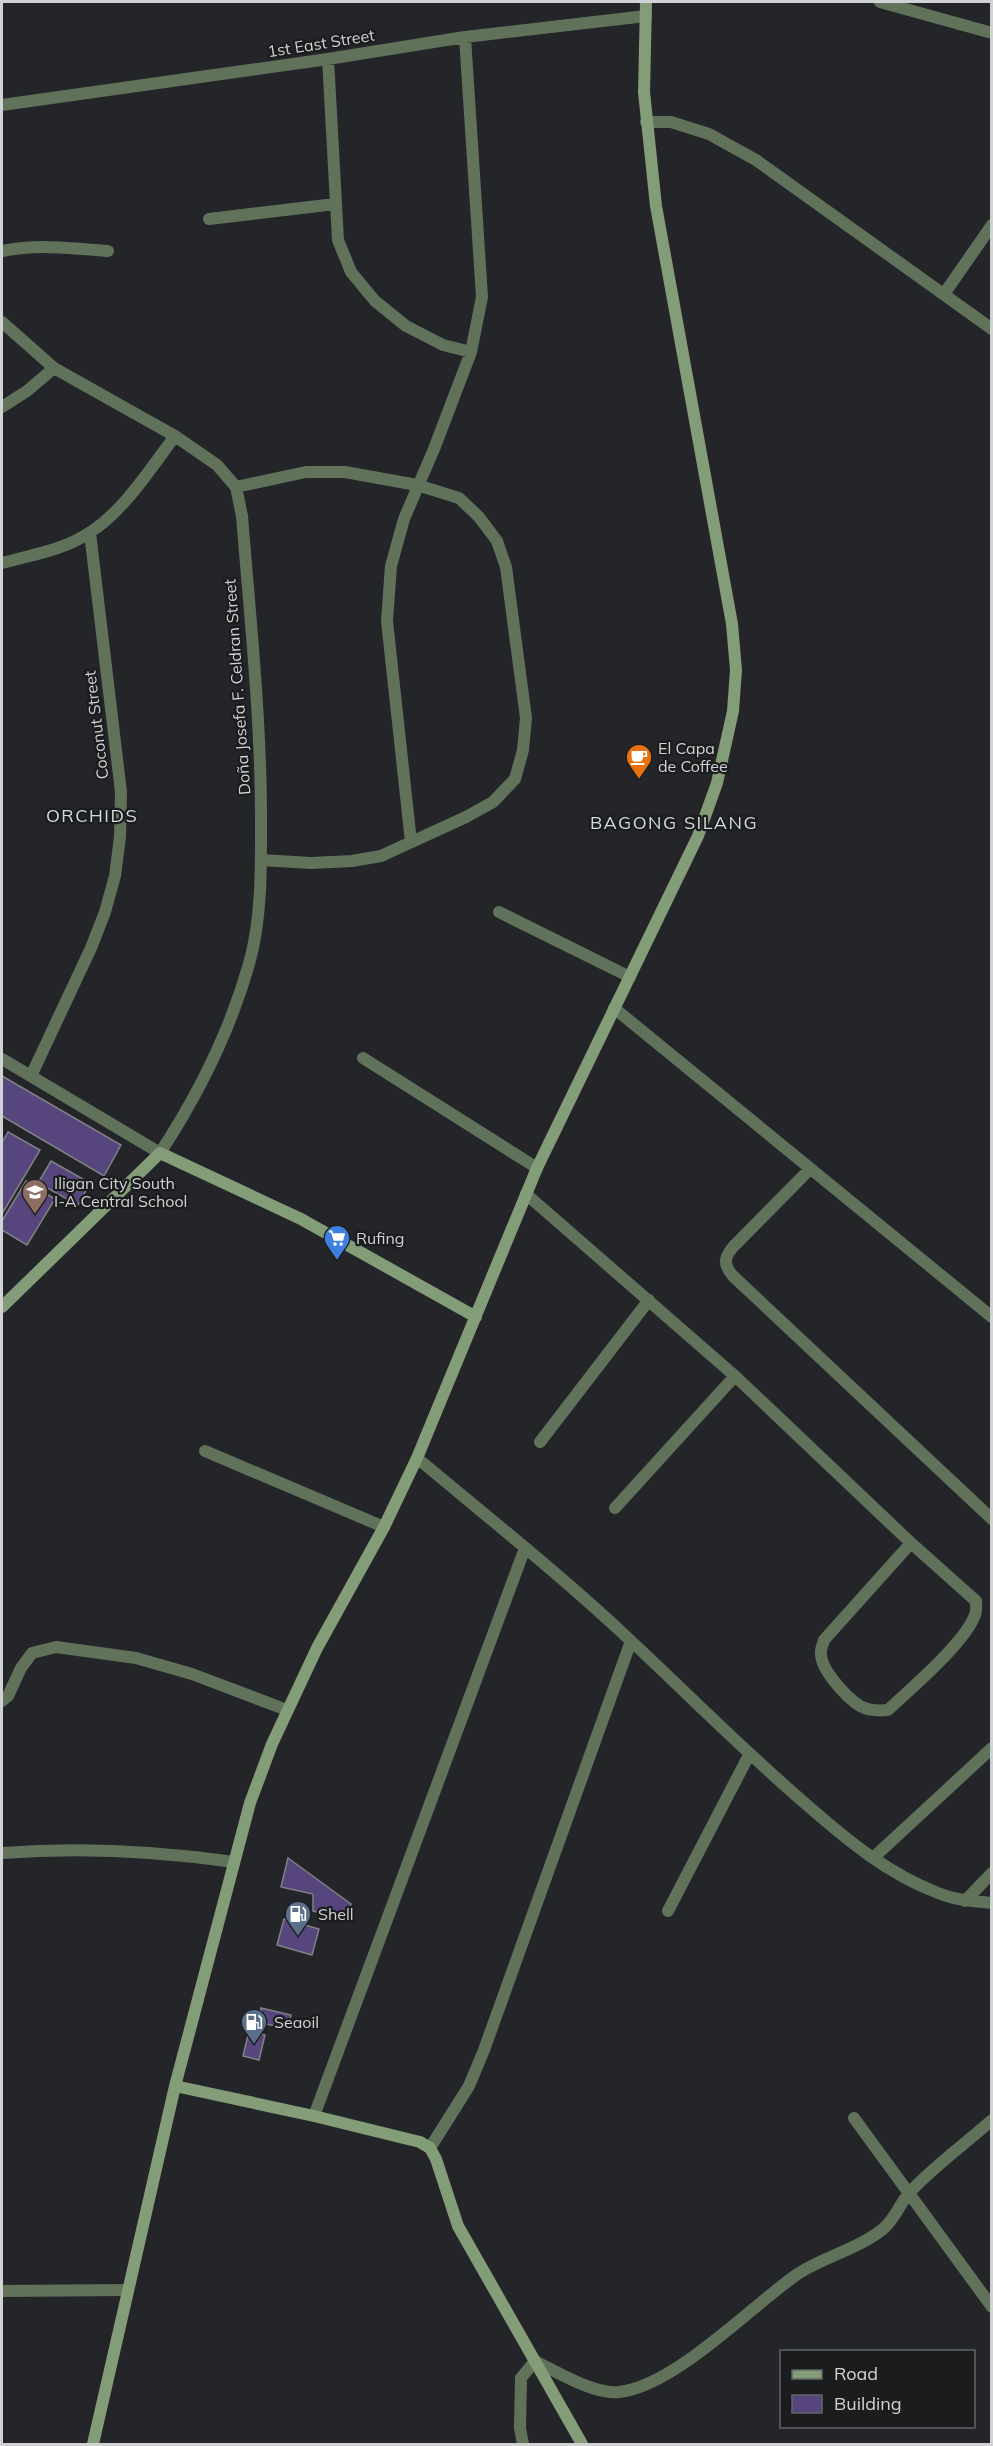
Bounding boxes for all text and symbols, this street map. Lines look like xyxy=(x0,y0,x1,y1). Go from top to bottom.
street label: 1st East Street xyxy=(266,25,376,61)
street label: Doña Josefa F. Celdran Street xyxy=(219,578,255,796)
street label: Coconut Street xyxy=(79,669,113,780)
place label: El Capa de Coffee xyxy=(658,738,728,776)
cafe icon: El Capa de Coffee xyxy=(624,742,654,780)
district label: ORCHIDS xyxy=(46,804,138,827)
district label: BAGONG SILANG xyxy=(590,811,758,834)
place label: Iligan City South I-A Central School xyxy=(54,1173,187,1211)
school or university icon: Iligan City South I-A Central School xyxy=(20,1177,50,1215)
supermarket icon: Rufing xyxy=(322,1223,352,1261)
place label: Rufing xyxy=(356,1228,405,1248)
fuel station icon: Shell xyxy=(283,1899,313,1937)
place label: Shell xyxy=(318,1904,354,1924)
fuel station icon: Seaoil xyxy=(239,2007,269,2045)
place label: Seaoil xyxy=(274,2012,319,2032)
legend xyxy=(780,2350,975,2428)
text: Road xyxy=(834,2362,878,2385)
text: Building xyxy=(834,2392,902,2415)

